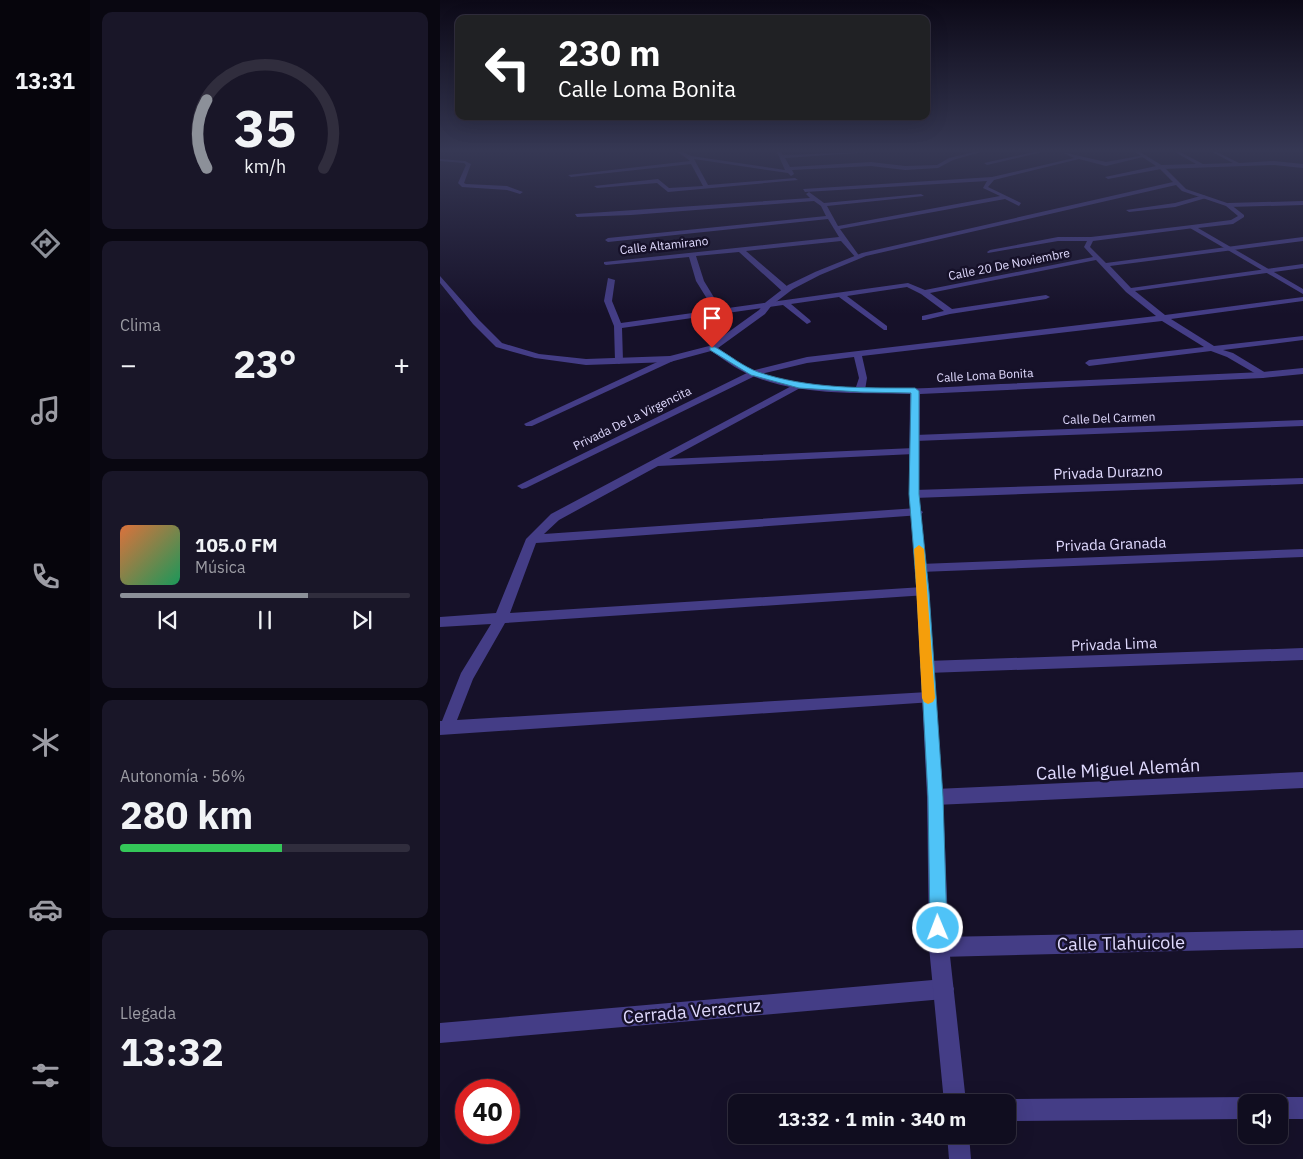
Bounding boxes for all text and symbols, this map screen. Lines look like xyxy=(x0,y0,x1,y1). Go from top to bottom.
text: 230 m xyxy=(558,30,661,76)
icon: left xyxy=(475,35,540,100)
text: 13:31 xyxy=(15,66,75,95)
text: Calle Loma Bonita xyxy=(558,74,736,103)
text: 35 xyxy=(234,94,296,161)
text: km/h xyxy=(244,155,286,178)
icon: directions xyxy=(28,226,63,261)
street label: Calle Altamirano xyxy=(619,233,709,257)
street label: Calle 20 De Noviembre xyxy=(947,245,1071,283)
pin xyxy=(691,297,733,348)
icon: arrive xyxy=(698,304,726,332)
text: Clima xyxy=(120,315,161,335)
text: 23° xyxy=(233,339,297,388)
text: − xyxy=(120,346,137,383)
text: + xyxy=(393,346,410,383)
street label: Calle Loma Bonita xyxy=(936,365,1034,385)
street label: Privada De La Virgencita xyxy=(571,383,694,453)
icon: music xyxy=(28,393,63,428)
street label: Calle Del Carmen xyxy=(1062,409,1156,427)
street label: Privada Durazno xyxy=(1053,461,1163,483)
text: 105.0 FM xyxy=(195,533,278,557)
street label: Privada Granada xyxy=(1055,533,1167,555)
text: Música xyxy=(195,557,245,577)
icon: phone xyxy=(28,559,63,594)
icon: previous xyxy=(154,606,182,634)
icon: pause xyxy=(251,606,279,634)
icon: next xyxy=(348,606,376,634)
street label: Privada Lima xyxy=(1071,633,1157,655)
icon: climate xyxy=(28,725,63,760)
street label: Calle Miguel Alemán xyxy=(1035,753,1201,785)
text: Autonomía · 56% xyxy=(120,766,245,786)
text: 280 km xyxy=(120,790,253,839)
icon: car xyxy=(28,892,63,927)
position arrow xyxy=(911,901,963,953)
street label: Calle Tlahuicole xyxy=(1057,930,1185,956)
street label: Cerrada Veracruz xyxy=(622,993,762,1029)
text: Llegada xyxy=(120,1003,176,1023)
text: 13:32 xyxy=(120,1027,224,1076)
icon: filters xyxy=(28,1058,63,1093)
speed limit sign: 40 xyxy=(455,1079,520,1144)
map controls xyxy=(1238,1094,1288,1144)
button: sound xyxy=(1238,1094,1288,1144)
text: 13:32 · 1 min · 340 m xyxy=(778,1107,966,1131)

